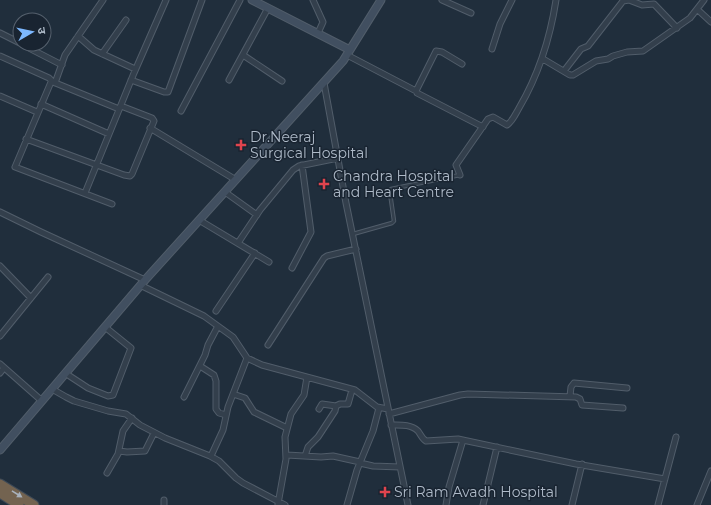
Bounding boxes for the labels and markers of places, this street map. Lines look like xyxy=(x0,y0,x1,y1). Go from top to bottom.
place label: Dr.Neeraj Surgical Hospital xyxy=(250,128,368,162)
marker: Dr.Neeraj Surgical Hospital xyxy=(235,139,247,151)
place label: Chandra Hospital and Heart Centre xyxy=(333,167,454,201)
marker: Chandra Hospital and Heart Centre xyxy=(318,178,330,190)
place label: Sri Ram Avadh Hospital xyxy=(394,483,558,501)
marker: Sri Ram Avadh Hospital xyxy=(379,486,391,498)

